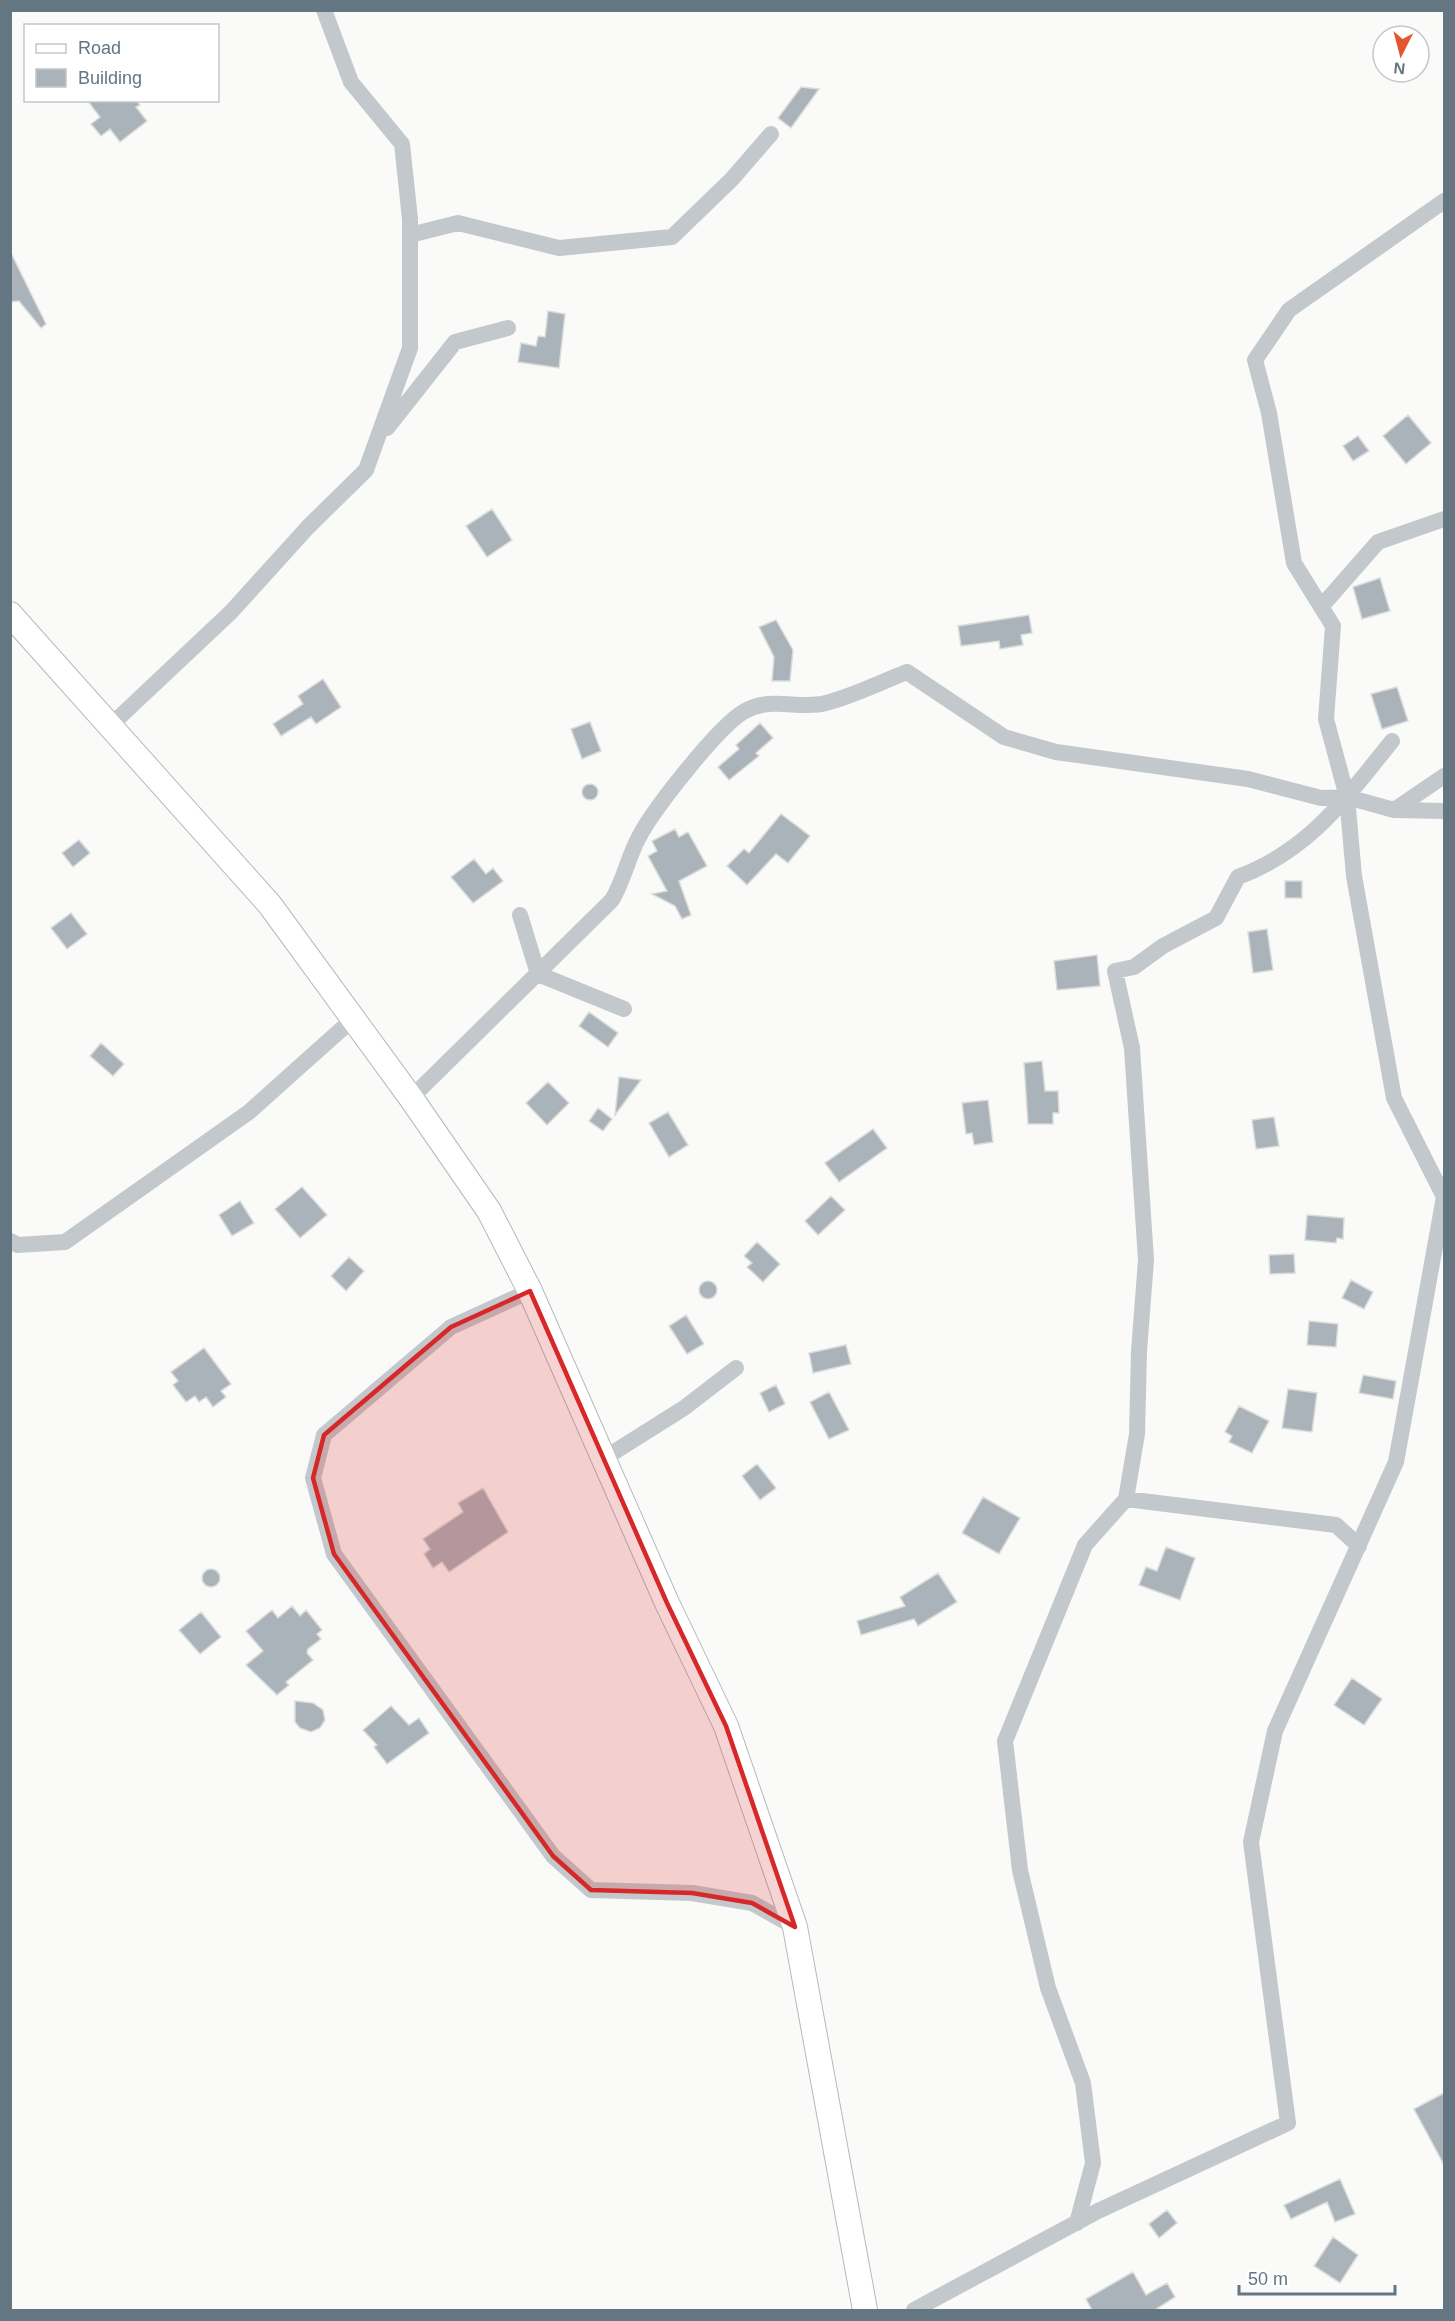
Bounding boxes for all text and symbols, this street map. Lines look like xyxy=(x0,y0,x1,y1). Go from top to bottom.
legend xyxy=(24,24,219,102)
north arrow xyxy=(1371,24,1431,84)
text: Road xyxy=(78,38,121,58)
text: N xyxy=(1393,59,1406,77)
text: Building xyxy=(78,68,142,88)
scale bar xyxy=(1239,2258,1395,2296)
text: 50 m xyxy=(1248,2269,1288,2289)

